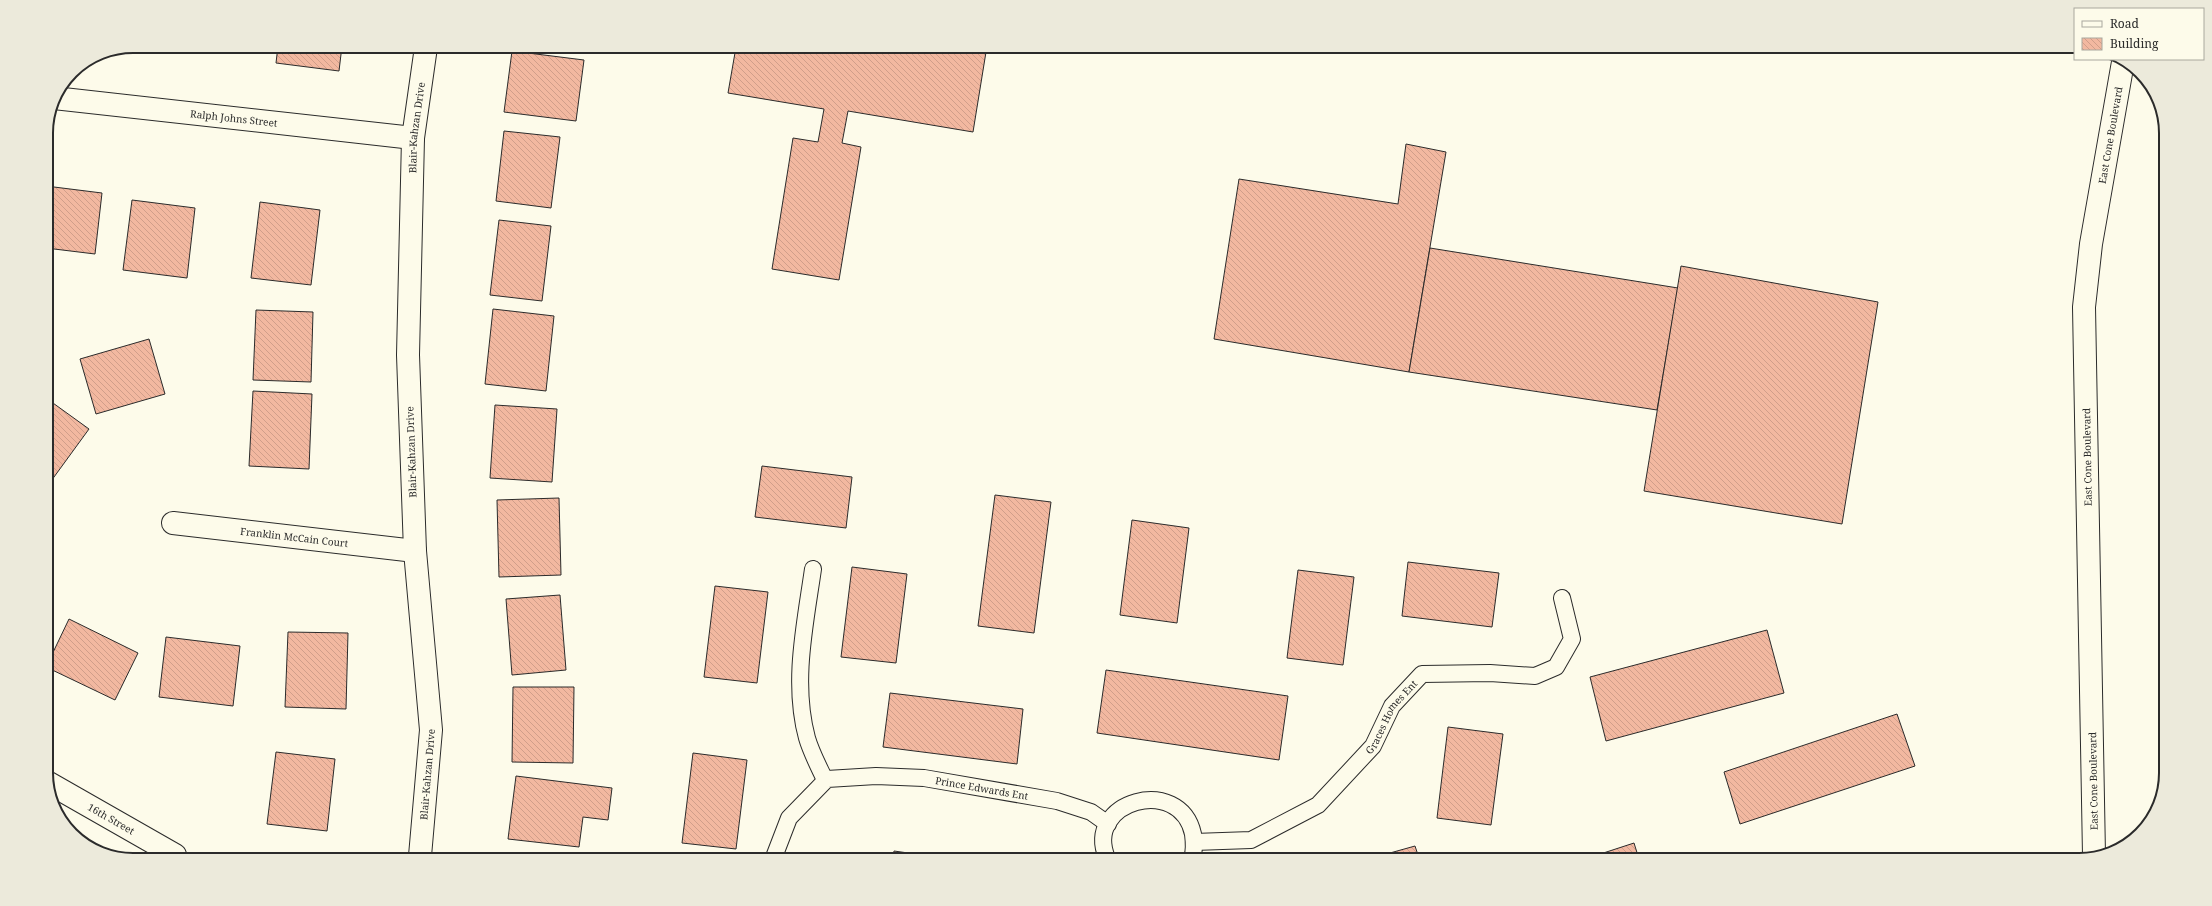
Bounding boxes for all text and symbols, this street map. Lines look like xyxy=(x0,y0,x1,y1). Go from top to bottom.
legend xyxy=(2074,8,2204,60)
text: Road xyxy=(2110,15,2140,32)
text: Building xyxy=(2110,35,2159,52)
street label: Blair-Kahzan Drive xyxy=(405,81,428,173)
street label: East Cone Boulevard xyxy=(2095,86,2126,185)
street label: Ralph Johns Street xyxy=(190,106,279,130)
street label: Blair-Kahzan Drive xyxy=(402,406,420,498)
street label: East Cone Boulevard xyxy=(2079,408,2095,506)
street label: Franklin McCain Court xyxy=(239,524,349,550)
street label: Graces Homes Ent xyxy=(1362,676,1420,757)
street label: Blair-Kahzan Drive xyxy=(416,728,438,821)
street label: East Cone Boulevard xyxy=(2085,732,2101,830)
street label: Prince Edwards Ent xyxy=(934,773,1030,803)
street label: 16th Street xyxy=(85,800,138,838)

